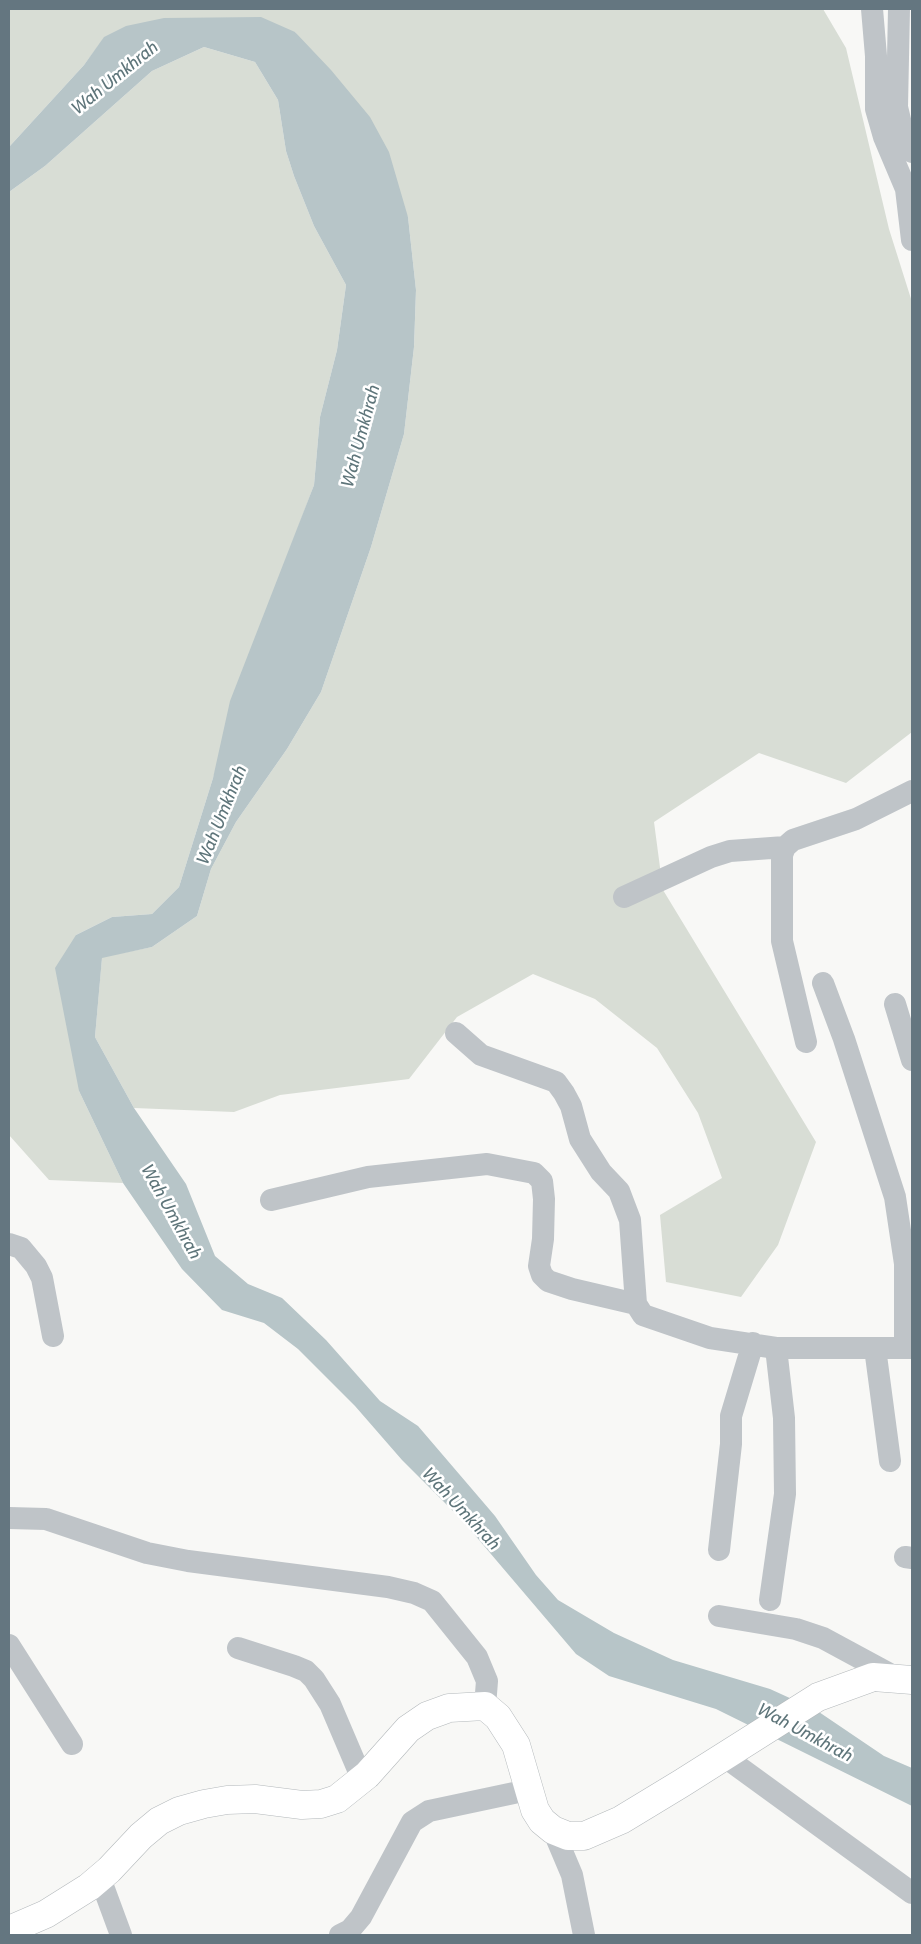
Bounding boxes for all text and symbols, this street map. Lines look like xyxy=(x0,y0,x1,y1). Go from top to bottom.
water label: Wah Umkhrah xyxy=(67,37,163,119)
water label: Wah Umkhrah xyxy=(337,382,385,490)
water label: Wah Umkhrah xyxy=(192,762,252,868)
water label: Wah Umkhrah xyxy=(136,1161,206,1263)
water label: Wah Umkhrah xyxy=(417,1463,505,1555)
water label: Wah Umkhrah xyxy=(753,1699,857,1767)

